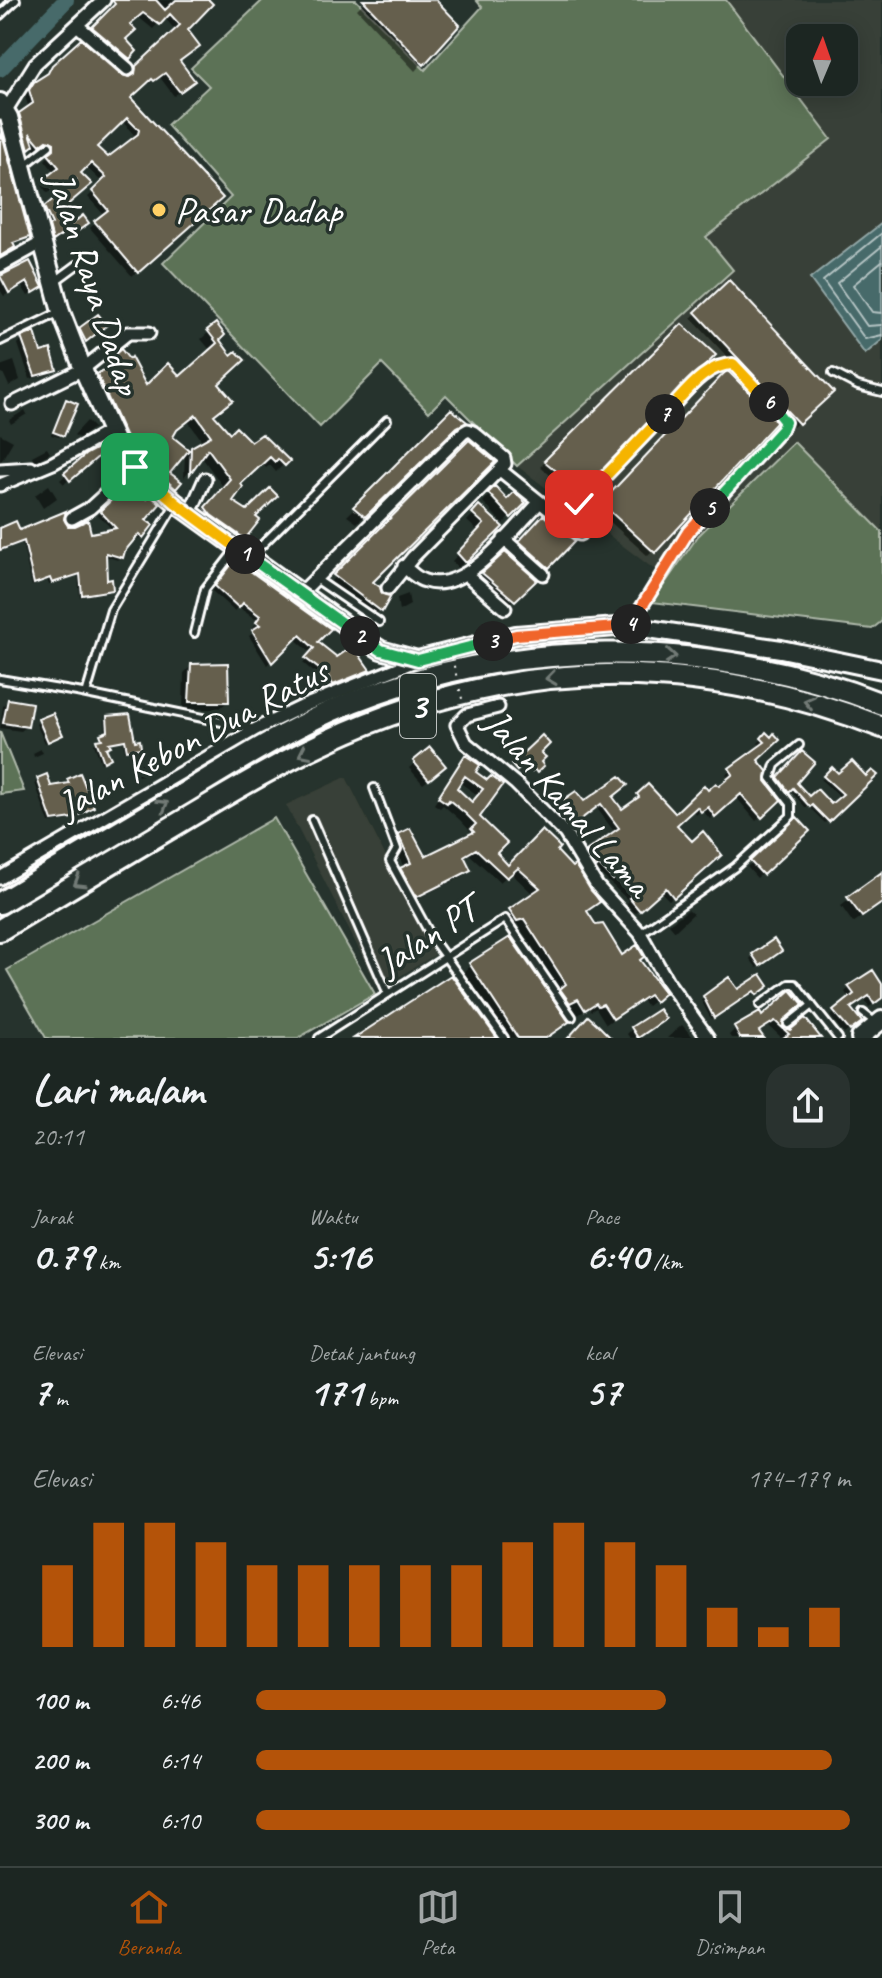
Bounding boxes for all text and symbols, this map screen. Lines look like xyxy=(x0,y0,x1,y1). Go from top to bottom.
north arrow xyxy=(786,24,858,96)
map controls xyxy=(786,24,858,96)
street label: Jalan Raya Dadap xyxy=(35,164,153,403)
place label: Pasar Dadap xyxy=(175,187,344,234)
marker: Pasar Dadap xyxy=(150,201,168,219)
pin: 6 xyxy=(749,382,789,422)
text: 6 xyxy=(764,388,774,416)
pin: 7 xyxy=(645,394,685,434)
text: 7 xyxy=(660,400,670,428)
pin xyxy=(101,433,169,501)
icon: arrive xyxy=(113,445,157,489)
pin xyxy=(545,470,613,538)
icon: check xyxy=(557,482,601,526)
pin: 5 xyxy=(690,488,730,528)
text: 5 xyxy=(705,494,715,522)
pin: 1 xyxy=(225,534,265,574)
text: 1 xyxy=(240,540,250,568)
pin: 4 xyxy=(611,604,651,644)
text: 4 xyxy=(626,610,636,638)
pin: 2 xyxy=(340,616,380,656)
pin: 3 xyxy=(473,621,513,661)
text: 2 xyxy=(355,622,365,650)
text: 3 xyxy=(488,627,498,655)
street label: Jalan Kebon Dua Ratus xyxy=(48,646,339,830)
one-way arrow xyxy=(665,647,678,664)
one-way arrow xyxy=(545,669,558,686)
road number: 3 xyxy=(400,674,436,738)
one-way arrow xyxy=(802,694,816,711)
street label: Jalan Kamal Lama xyxy=(473,698,664,909)
one-way arrow xyxy=(298,743,312,759)
one-way arrow xyxy=(154,799,169,815)
one-way arrow xyxy=(73,873,88,888)
street label: Jalan PT xyxy=(366,881,494,987)
text: Lari malam xyxy=(32,1062,203,1117)
button: share xyxy=(766,1064,850,1148)
text: 20:11 xyxy=(32,1120,84,1153)
text: Jarak xyxy=(32,1203,73,1231)
text: Waktu xyxy=(309,1203,358,1231)
text: Pace xyxy=(585,1203,619,1231)
text: 0.79 xyxy=(32,1231,93,1281)
text: 5:16 xyxy=(309,1231,371,1281)
text: 6:40 xyxy=(585,1231,648,1281)
text: km xyxy=(93,1248,120,1276)
text: /km xyxy=(648,1248,682,1276)
text: Elevasi xyxy=(32,1339,82,1367)
text: Detak jantung xyxy=(309,1339,415,1367)
text: kcal xyxy=(585,1339,614,1367)
text: 7 xyxy=(32,1367,50,1417)
text: 171 xyxy=(309,1367,363,1417)
text: 57 xyxy=(585,1367,621,1417)
text: m xyxy=(50,1384,68,1412)
text: bpm xyxy=(363,1384,398,1412)
text: Elevasi xyxy=(32,1462,91,1495)
text: 174–179 m xyxy=(747,1462,850,1495)
text: 100 m xyxy=(32,1684,88,1717)
text: 6:46 xyxy=(160,1684,200,1717)
text: 200 m xyxy=(32,1744,88,1777)
text: 6:14 xyxy=(160,1744,200,1777)
text: 300 m xyxy=(32,1804,88,1837)
text: 6:10 xyxy=(160,1804,200,1837)
tab: Beranda xyxy=(118,1885,181,1961)
tab: Peta xyxy=(416,1885,460,1961)
tab: Disimpan xyxy=(695,1885,764,1961)

